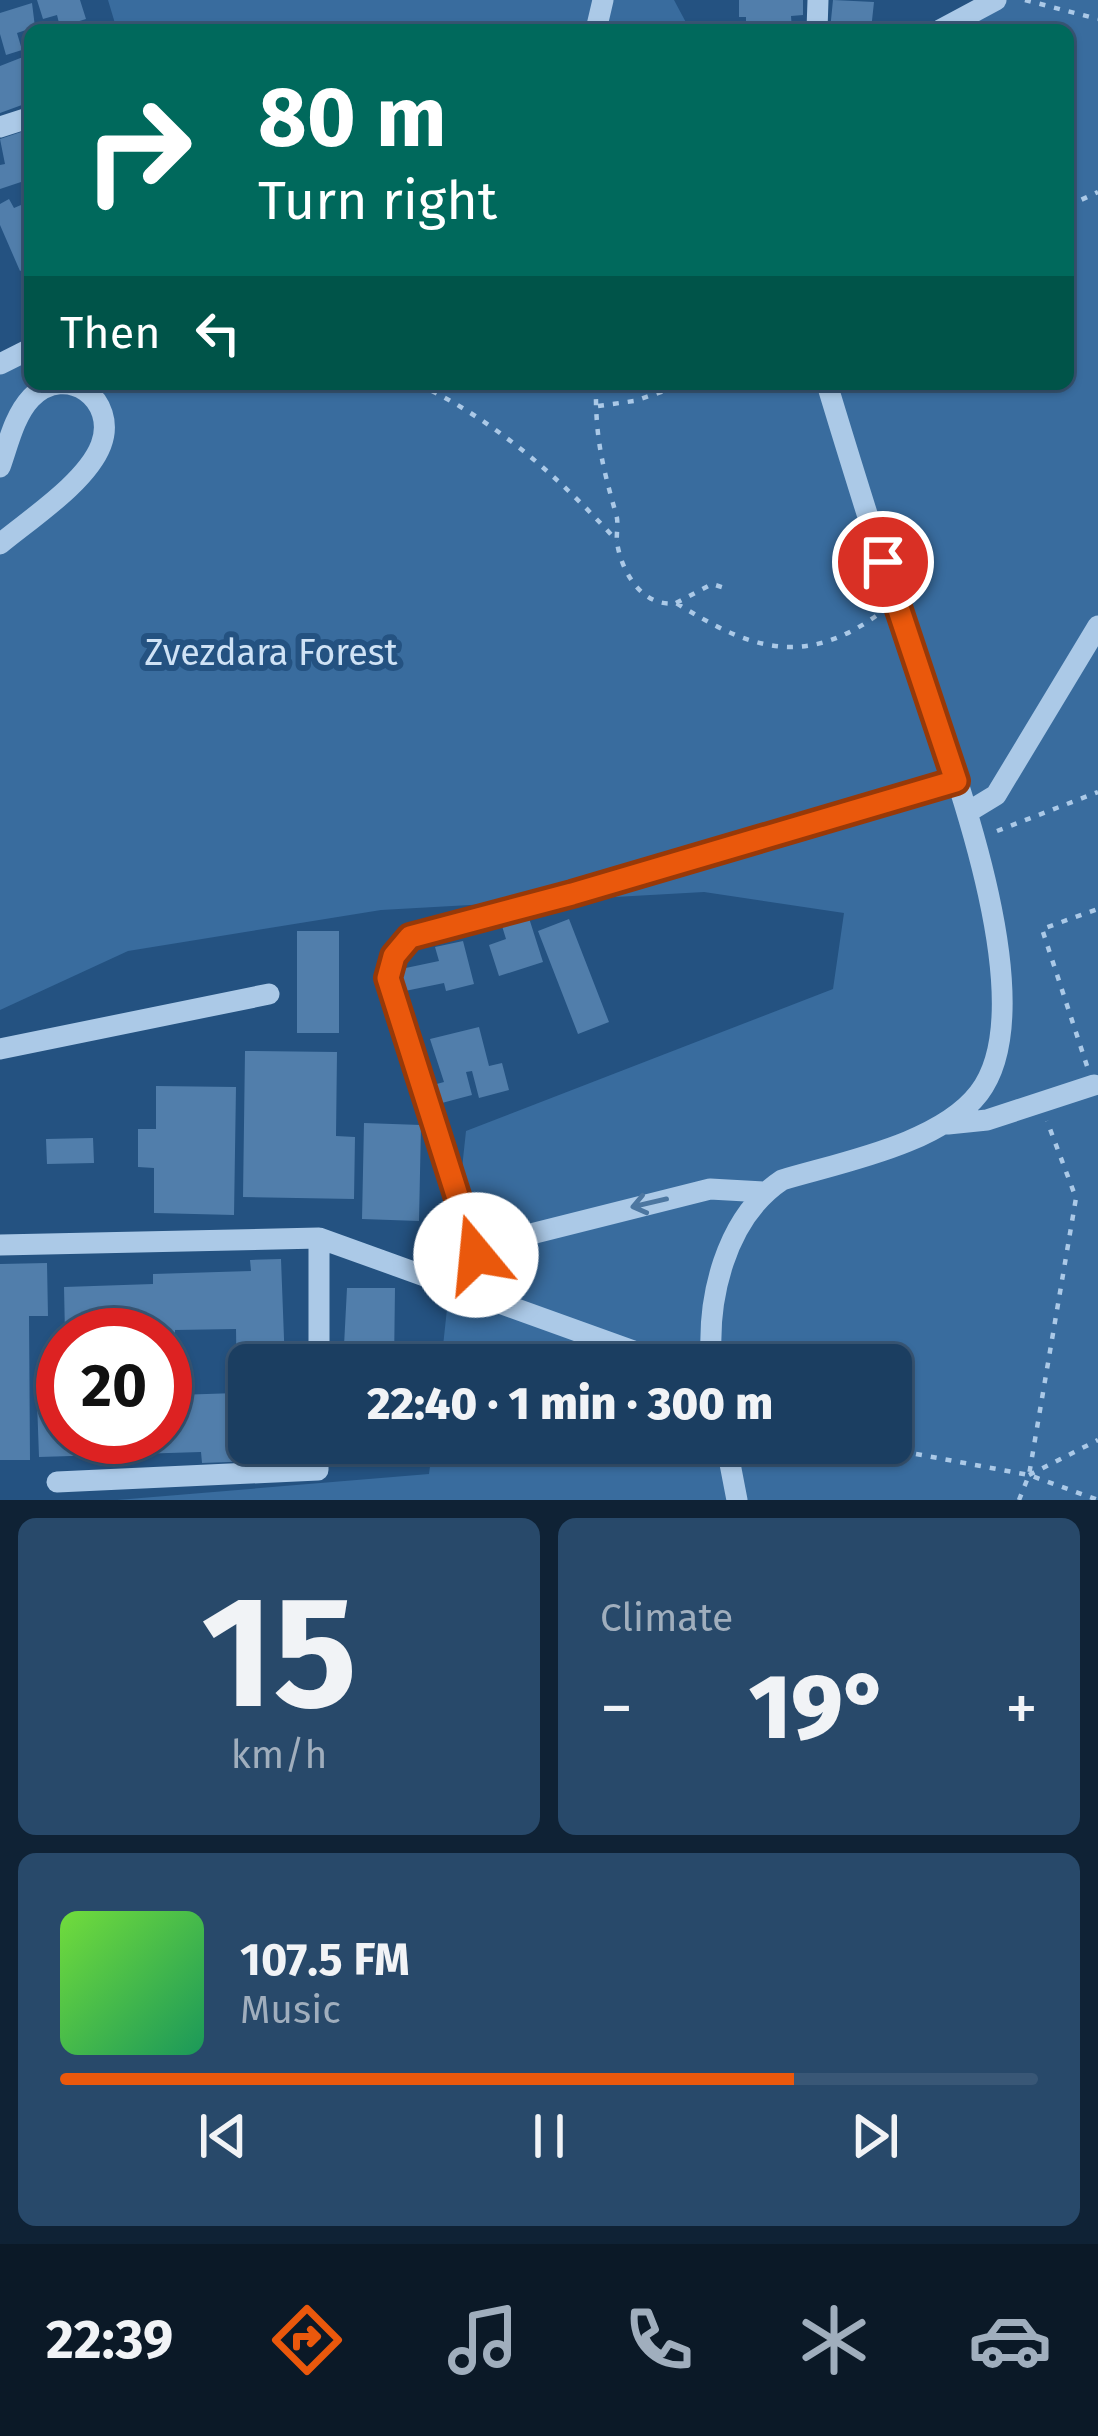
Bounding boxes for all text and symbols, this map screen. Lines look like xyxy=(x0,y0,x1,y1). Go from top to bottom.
text: 80 m xyxy=(258,67,447,168)
icon: right xyxy=(60,72,216,228)
text: Turn right xyxy=(258,169,497,233)
icon: left xyxy=(185,300,251,366)
text: Then xyxy=(60,306,161,360)
pin xyxy=(832,511,934,613)
icon: arrive xyxy=(850,529,916,595)
park label: Zvezdara Forest xyxy=(144,631,398,675)
position arrow xyxy=(413,1192,539,1318)
one-way arrow xyxy=(630,1193,668,1215)
speed limit sign: 20 xyxy=(36,1308,192,1464)
text: 22:40 · 1 min · 300 m xyxy=(367,1377,773,1431)
text: 15 xyxy=(201,1560,357,1747)
text: Climate xyxy=(600,1595,733,1641)
text: 19° xyxy=(749,1654,889,1762)
text: − xyxy=(600,1669,633,1748)
text: + xyxy=(1005,1669,1038,1748)
text: km/h xyxy=(231,1732,327,1778)
text: 107.5 FM xyxy=(240,1933,410,1987)
text: Music xyxy=(240,1987,341,2033)
icon: previous xyxy=(190,2103,256,2169)
icon: pause xyxy=(516,2103,582,2169)
icon: next xyxy=(842,2103,908,2169)
icon: directions xyxy=(265,2298,349,2382)
icon: music xyxy=(441,2298,525,2382)
icon: phone xyxy=(617,2298,701,2382)
icon: climate xyxy=(792,2298,876,2382)
icon: car xyxy=(968,2298,1052,2382)
text: 22:39 xyxy=(46,2308,173,2372)

